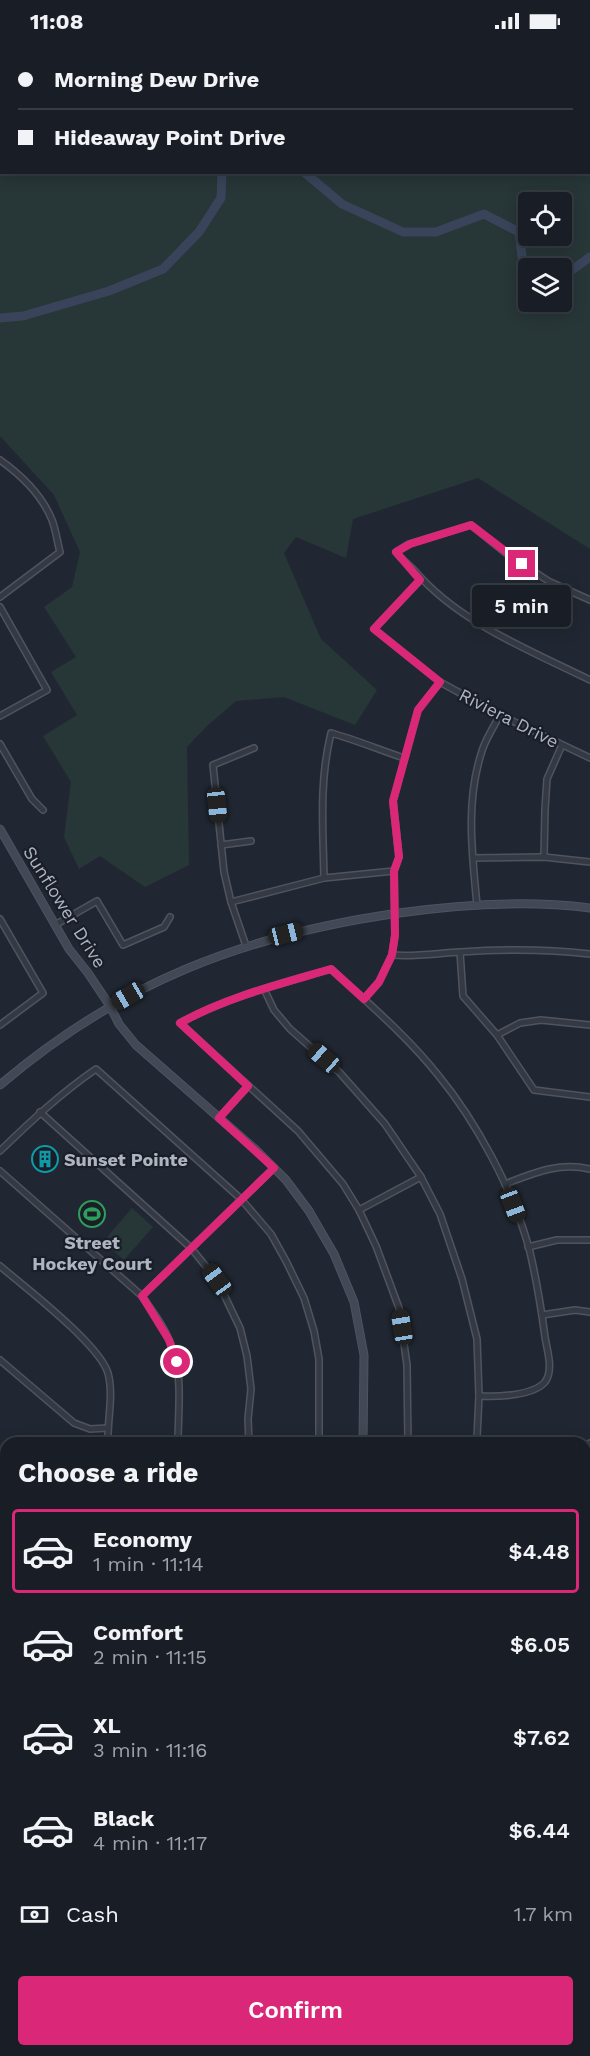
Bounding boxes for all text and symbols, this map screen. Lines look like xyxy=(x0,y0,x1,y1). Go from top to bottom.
text: 11:08 xyxy=(30,9,84,34)
text: Morning Dew Drive xyxy=(54,67,259,92)
text: Hideaway Point Drive xyxy=(54,125,285,150)
map controls xyxy=(518,192,572,312)
button: locate xyxy=(518,192,572,246)
button: layers xyxy=(518,258,572,312)
route end xyxy=(508,550,535,577)
callout: 5 min xyxy=(472,585,572,627)
text: 5 min xyxy=(494,594,549,618)
street label: Riviera Drive xyxy=(456,684,562,752)
car xyxy=(206,786,228,824)
street label: Sunflower Drive xyxy=(19,842,111,972)
car xyxy=(266,921,306,947)
car xyxy=(108,979,148,1013)
car xyxy=(305,1039,343,1077)
building icon: Sunset Pointe xyxy=(30,1144,60,1174)
place label: Sunset Pointe xyxy=(64,1149,188,1170)
car xyxy=(498,1185,528,1225)
sports icon: Street Hockey Court xyxy=(77,1199,107,1229)
place label: Street Hockey Court xyxy=(32,1232,152,1274)
car xyxy=(199,1260,235,1300)
car xyxy=(390,1308,414,1346)
route start xyxy=(163,1348,190,1375)
text: Choose a ride xyxy=(18,1457,198,1489)
icon: car xyxy=(21,1524,75,1578)
text: Economy xyxy=(93,1527,192,1552)
text: $4.48 xyxy=(509,1539,570,1564)
text: 1 min · 11:14 xyxy=(93,1552,204,1576)
icon: car xyxy=(21,1617,75,1671)
text: Comfort xyxy=(93,1620,183,1645)
text: $6.05 xyxy=(510,1632,570,1657)
text: 2 min · 11:15 xyxy=(93,1645,207,1669)
icon: car xyxy=(21,1710,75,1764)
text: XL xyxy=(93,1713,121,1738)
text: $7.62 xyxy=(513,1725,570,1750)
text: 3 min · 11:16 xyxy=(93,1738,207,1762)
icon: car xyxy=(21,1803,75,1857)
text: Black xyxy=(93,1806,154,1831)
text: $6.44 xyxy=(509,1818,570,1843)
text: 4 min · 11:17 xyxy=(93,1831,207,1855)
icon: cash xyxy=(18,1898,51,1931)
text: Cash xyxy=(66,1902,119,1927)
text: 1.7 km xyxy=(514,1902,573,1926)
button: Confirm xyxy=(18,1976,573,2045)

